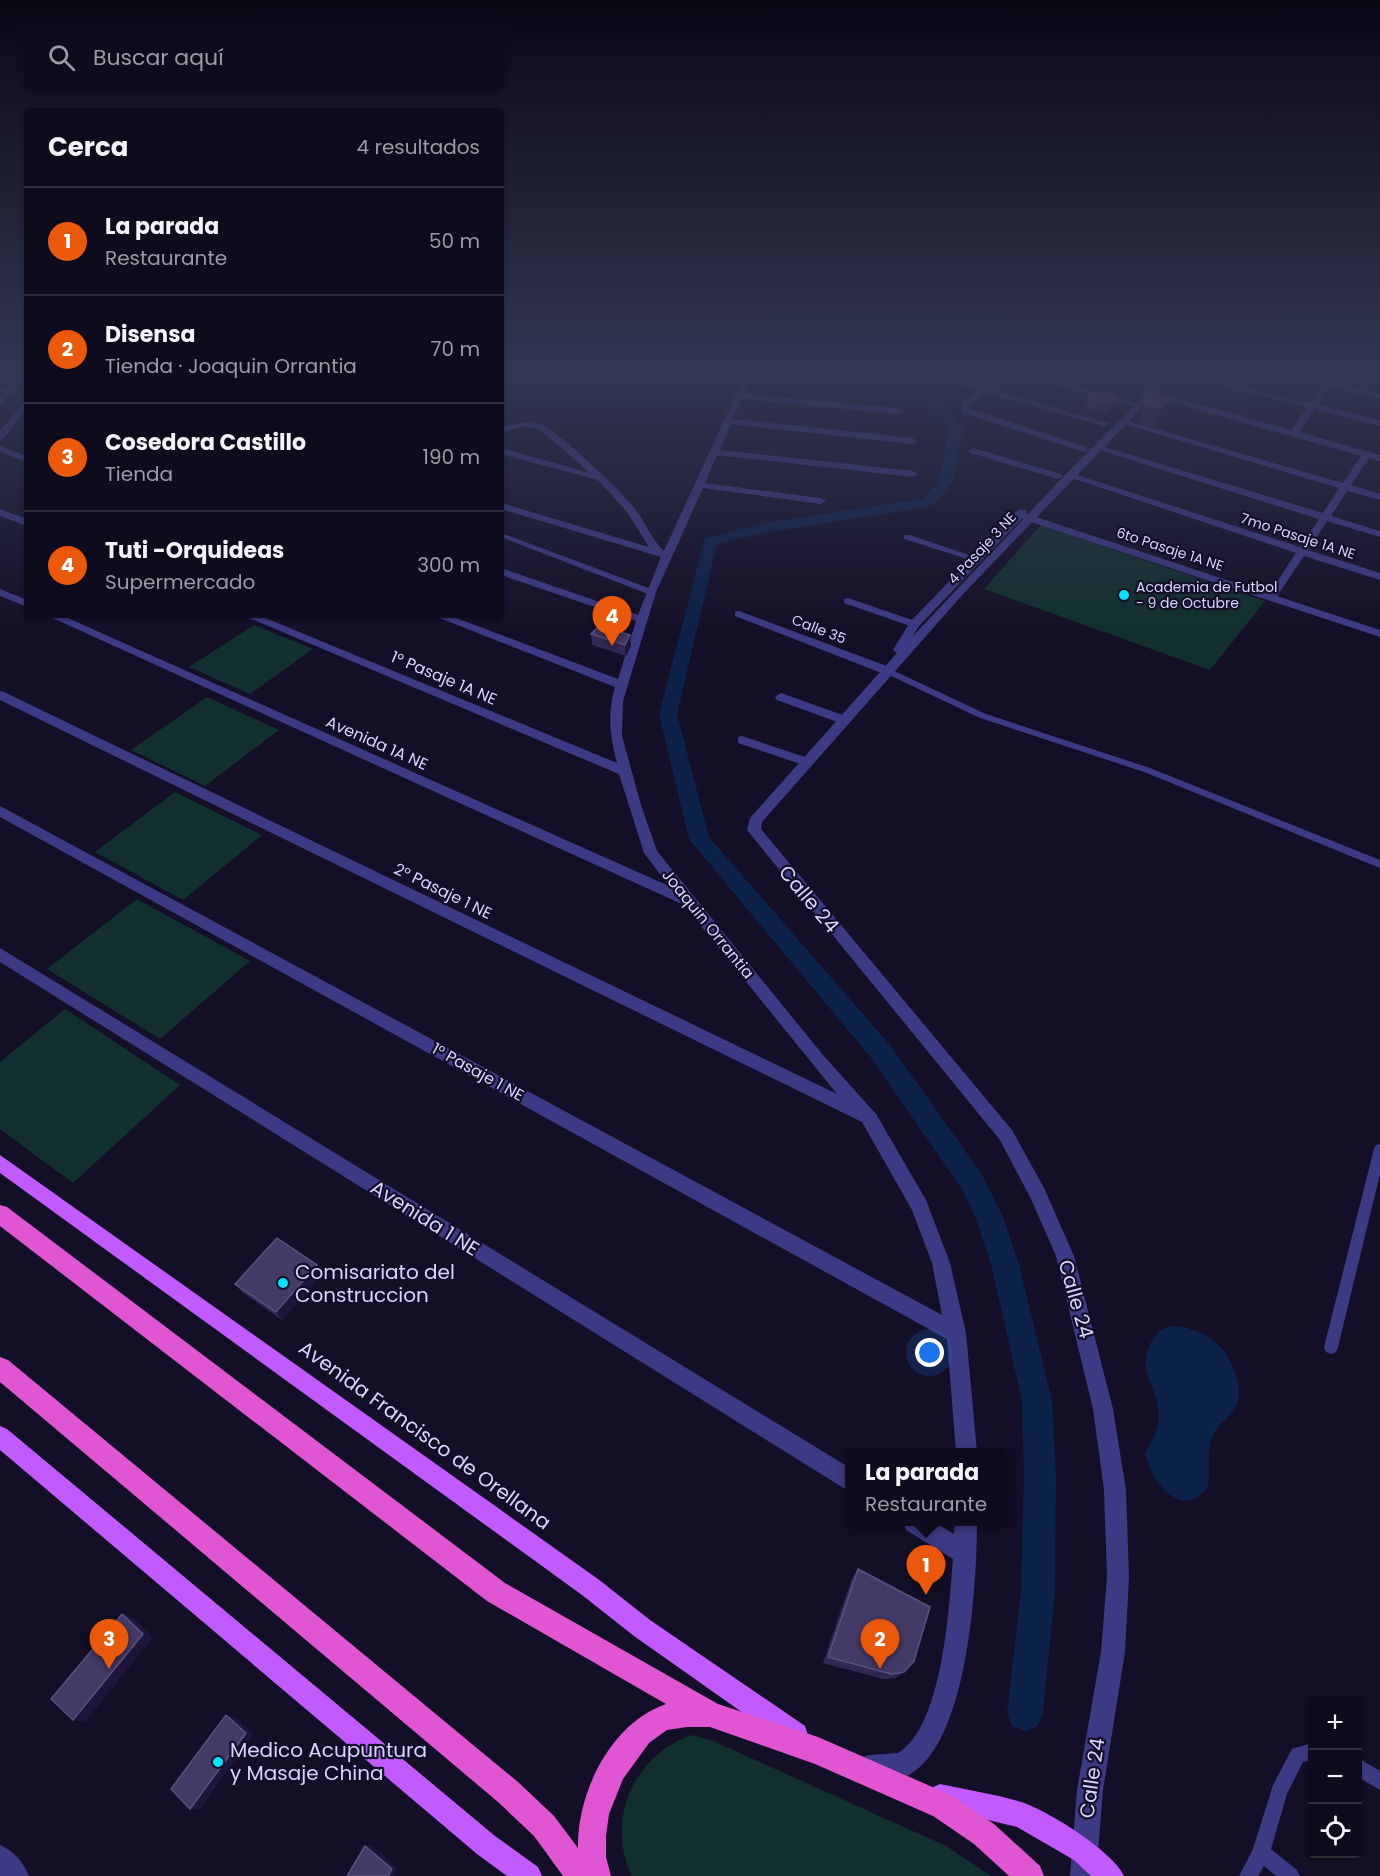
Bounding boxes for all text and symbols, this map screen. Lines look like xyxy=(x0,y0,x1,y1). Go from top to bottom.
search box xyxy=(24,24,504,90)
icon: search xyxy=(45,41,78,74)
text: Buscar aquí xyxy=(93,42,224,73)
text: Cerca xyxy=(48,129,128,165)
text: 4 resultados xyxy=(357,133,480,161)
text: La parada xyxy=(105,211,219,242)
text: 1 xyxy=(64,227,71,255)
text: 50 m xyxy=(429,227,480,255)
text: Restaurante xyxy=(105,244,227,272)
text: Disensa xyxy=(105,319,195,350)
text: 2 xyxy=(62,335,73,363)
text: 70 m xyxy=(431,335,480,363)
text: Tienda · Joaquin Orrantia xyxy=(105,352,357,380)
text: Cosedora Castillo xyxy=(105,427,306,458)
text: 3 xyxy=(61,443,74,471)
text: 190 m xyxy=(423,443,480,471)
text: Tienda xyxy=(105,460,173,488)
street label: 4 Pasaje 3 NE xyxy=(943,508,1021,588)
street label: 7mo Pasaje 1A NE xyxy=(1238,508,1358,564)
street label: 6to Pasaje 1A NE xyxy=(1114,522,1226,576)
text: Tuti -Orquideas xyxy=(105,535,284,566)
text: 4 xyxy=(61,551,74,579)
text: 300 m xyxy=(417,551,480,579)
text: Supermercado xyxy=(105,568,255,596)
place label: Academia de Futbol - 9 de Octubre xyxy=(1136,577,1277,613)
marker: Academia de Futbol - 9 de Octubre xyxy=(1117,588,1131,602)
pin: 4 xyxy=(592,596,632,646)
street label: Calle 35 xyxy=(789,610,849,648)
street label: 1° Pasaje 1A NE xyxy=(387,645,501,711)
street label: Avenida 1A NE xyxy=(322,710,432,776)
street label: 2° Pasaje 1 NE xyxy=(390,857,496,925)
street label: Calle 24 xyxy=(772,859,846,939)
street label: Joaquin Orrantia xyxy=(657,864,759,984)
street label: 1° Pasaje 1 NE xyxy=(428,1037,528,1107)
street label: Avenida 1 NE xyxy=(365,1173,485,1263)
street label: Calle 24 xyxy=(1051,1256,1101,1342)
place label: Comisariato del Construccion xyxy=(295,1258,455,1309)
marker: Comisariato del Construccion xyxy=(276,1276,290,1290)
street label: Avenida Francisco de Orellana xyxy=(293,1334,557,1536)
your location xyxy=(915,1338,944,1367)
popup xyxy=(845,1448,1007,1526)
text: La parada xyxy=(865,1457,979,1488)
text: Restaurante xyxy=(865,1490,987,1518)
pin: 1 xyxy=(906,1546,946,1595)
pin: 3 xyxy=(90,1620,128,1669)
pin: 2 xyxy=(860,1620,900,1669)
map controls xyxy=(1308,1696,1362,1858)
button: + xyxy=(1308,1696,1362,1750)
place label: Medico Acupuntura y Masaje China xyxy=(230,1736,427,1787)
street label: Calle 24 xyxy=(1073,1736,1111,1820)
button: − xyxy=(1308,1750,1362,1804)
marker: Medico Acupuntura y Masaje China xyxy=(211,1755,225,1769)
button: locate xyxy=(1308,1804,1362,1858)

